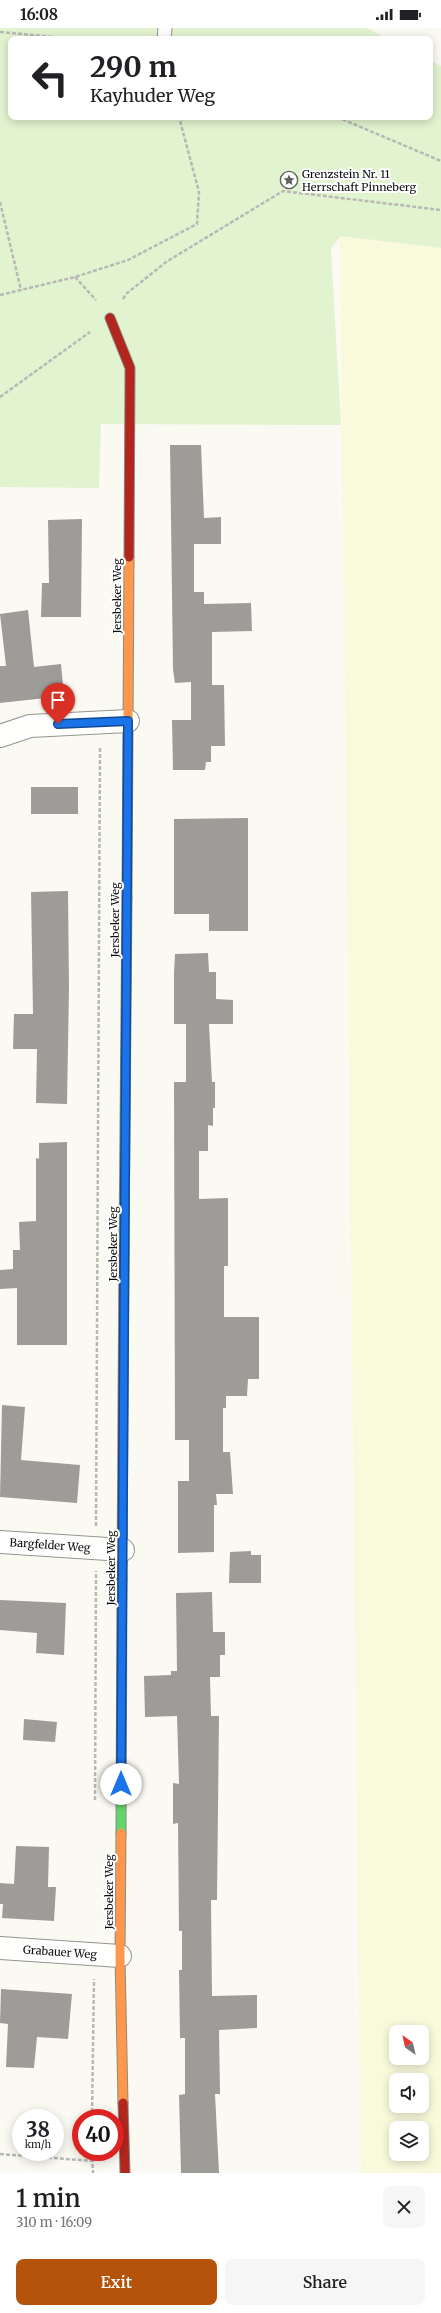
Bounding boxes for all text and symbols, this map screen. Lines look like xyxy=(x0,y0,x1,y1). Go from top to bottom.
text: 16:08 xyxy=(20,5,58,24)
text: 290 m xyxy=(90,49,177,85)
icon: left xyxy=(24,52,76,104)
text: Kayhuder Weg xyxy=(90,84,215,107)
place label: Grenzstein Nr. 11 Herrschaft Pinneberg xyxy=(302,167,417,194)
place icon: Grenzstein Nr. 11 Herrschaft Pinneberg xyxy=(279,170,299,190)
street label: Jersbeker Weg xyxy=(110,558,124,635)
pin xyxy=(41,683,75,724)
icon: arrive xyxy=(47,689,69,711)
street label: Jersbeker Weg xyxy=(108,882,122,959)
street label: Jersbeker Weg xyxy=(106,1206,120,1283)
street label: Jersbeker Weg xyxy=(104,1530,118,1607)
street label: Bargfelder Weg xyxy=(9,1535,91,1555)
position arrow xyxy=(100,1763,142,1805)
street label: Jersbeker Weg xyxy=(102,1854,116,1931)
street label: Grabauer Weg xyxy=(23,1942,98,1962)
north arrow xyxy=(389,2025,429,2065)
map controls xyxy=(389,2025,429,2161)
button: sound xyxy=(389,2073,429,2113)
speed limit sign: 40 xyxy=(72,2109,124,2161)
text: 38 xyxy=(26,2117,50,2142)
button: layers xyxy=(389,2121,429,2161)
text: km/h xyxy=(25,2138,51,2151)
text: 1 min xyxy=(16,2183,81,2214)
button: close xyxy=(383,2186,425,2228)
text: 310 m · 16:09 xyxy=(16,2214,92,2231)
button: Exit xyxy=(16,2259,217,2305)
button: Share xyxy=(225,2259,425,2305)

